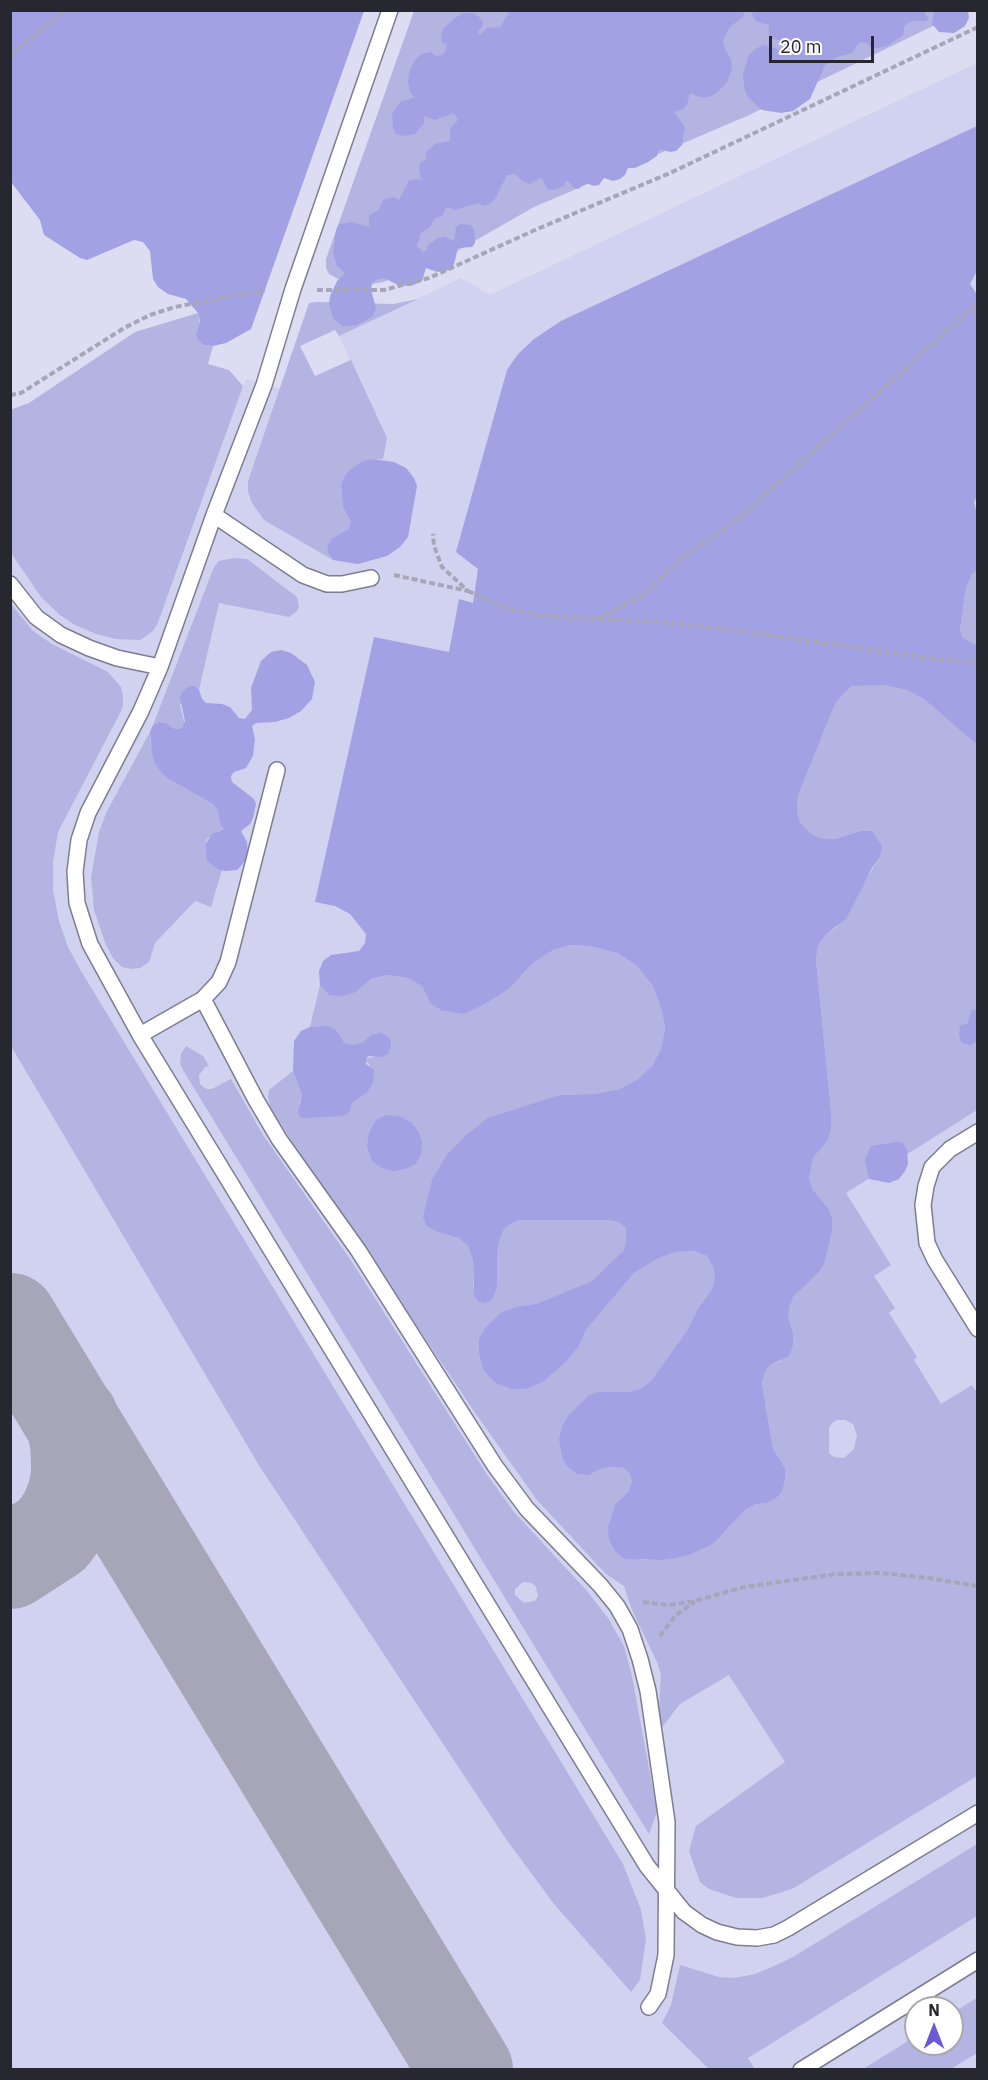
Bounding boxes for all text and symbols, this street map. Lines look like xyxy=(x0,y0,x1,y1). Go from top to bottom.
scale bar xyxy=(772,24,877,62)
text: 20 m xyxy=(780,35,822,58)
north arrow xyxy=(904,1996,964,2056)
text: N xyxy=(928,2000,940,2020)

